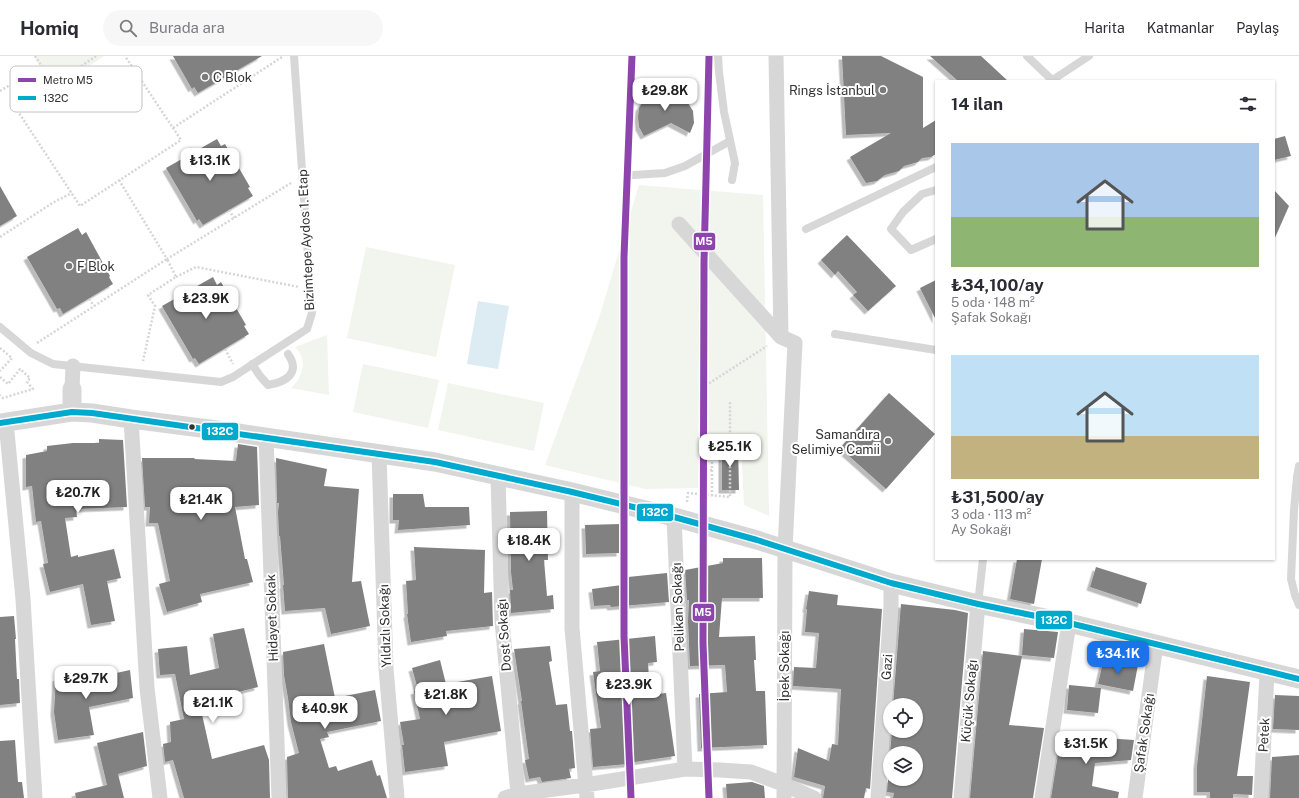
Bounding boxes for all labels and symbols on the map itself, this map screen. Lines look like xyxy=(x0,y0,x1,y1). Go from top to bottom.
legend xyxy=(10,66,142,112)
place label: C Blok xyxy=(213,70,252,85)
marker: C Blok xyxy=(200,72,210,82)
text: Metro M5 xyxy=(43,74,93,86)
pin: ₺29.8K xyxy=(632,78,698,112)
place label: Rings İstanbul xyxy=(789,83,875,98)
marker: Rings İstanbul xyxy=(878,85,888,95)
text: 132C xyxy=(43,92,69,104)
pin: ₺13.1K xyxy=(177,148,243,182)
street label: Bizimtepe Aydos 1. Etap xyxy=(295,169,317,311)
line badge: M5 xyxy=(693,232,716,251)
text: M5 xyxy=(695,235,713,247)
place label: F Blok xyxy=(77,259,115,274)
marker: F Blok xyxy=(64,261,74,271)
pin: ₺23.9K xyxy=(173,286,239,320)
unlabelled marker xyxy=(187,422,197,432)
line badge: 132C xyxy=(201,422,239,441)
text: 132C xyxy=(207,425,234,437)
place label: Samandıra Selimiye Camii xyxy=(791,427,880,457)
pin: ₺25.1K xyxy=(697,434,763,468)
marker: Samandıra Selimiye Camii xyxy=(883,436,893,446)
pin: ₺20.7K xyxy=(45,480,111,514)
pin: ₺21.4K xyxy=(168,487,234,521)
line badge: 132C xyxy=(636,503,674,522)
text: 132C xyxy=(642,506,669,518)
pin: ₺18.4K xyxy=(496,528,562,562)
street label: Pelikan Sokağı xyxy=(669,562,687,652)
street label: Hidayet Sokak xyxy=(263,574,281,662)
street label: Yıldızlı Sokağı xyxy=(376,584,394,668)
street label: Dost Sokağı xyxy=(494,598,514,672)
line badge: M5 xyxy=(692,603,715,622)
text: M5 xyxy=(694,606,712,618)
line badge: 132C xyxy=(1035,610,1073,630)
text: 132C xyxy=(1041,614,1068,626)
street label: İpek Sokağı xyxy=(777,631,792,701)
pin: ₺34.1K xyxy=(1085,641,1151,675)
street label: Gazi xyxy=(879,653,895,681)
street label: Küçük Sokağı xyxy=(958,659,980,743)
pin: ₺29.7K xyxy=(53,666,119,700)
pin: ₺23.9K xyxy=(596,672,662,706)
pin: ₺21.8K xyxy=(413,682,479,716)
pin: ₺21.1K xyxy=(180,690,246,724)
street label: Şafak Sokağı xyxy=(1131,692,1157,774)
pin: ₺40.9K xyxy=(292,696,358,730)
street label: Petek xyxy=(1256,717,1272,753)
pin: ₺31.5K xyxy=(1053,731,1119,765)

